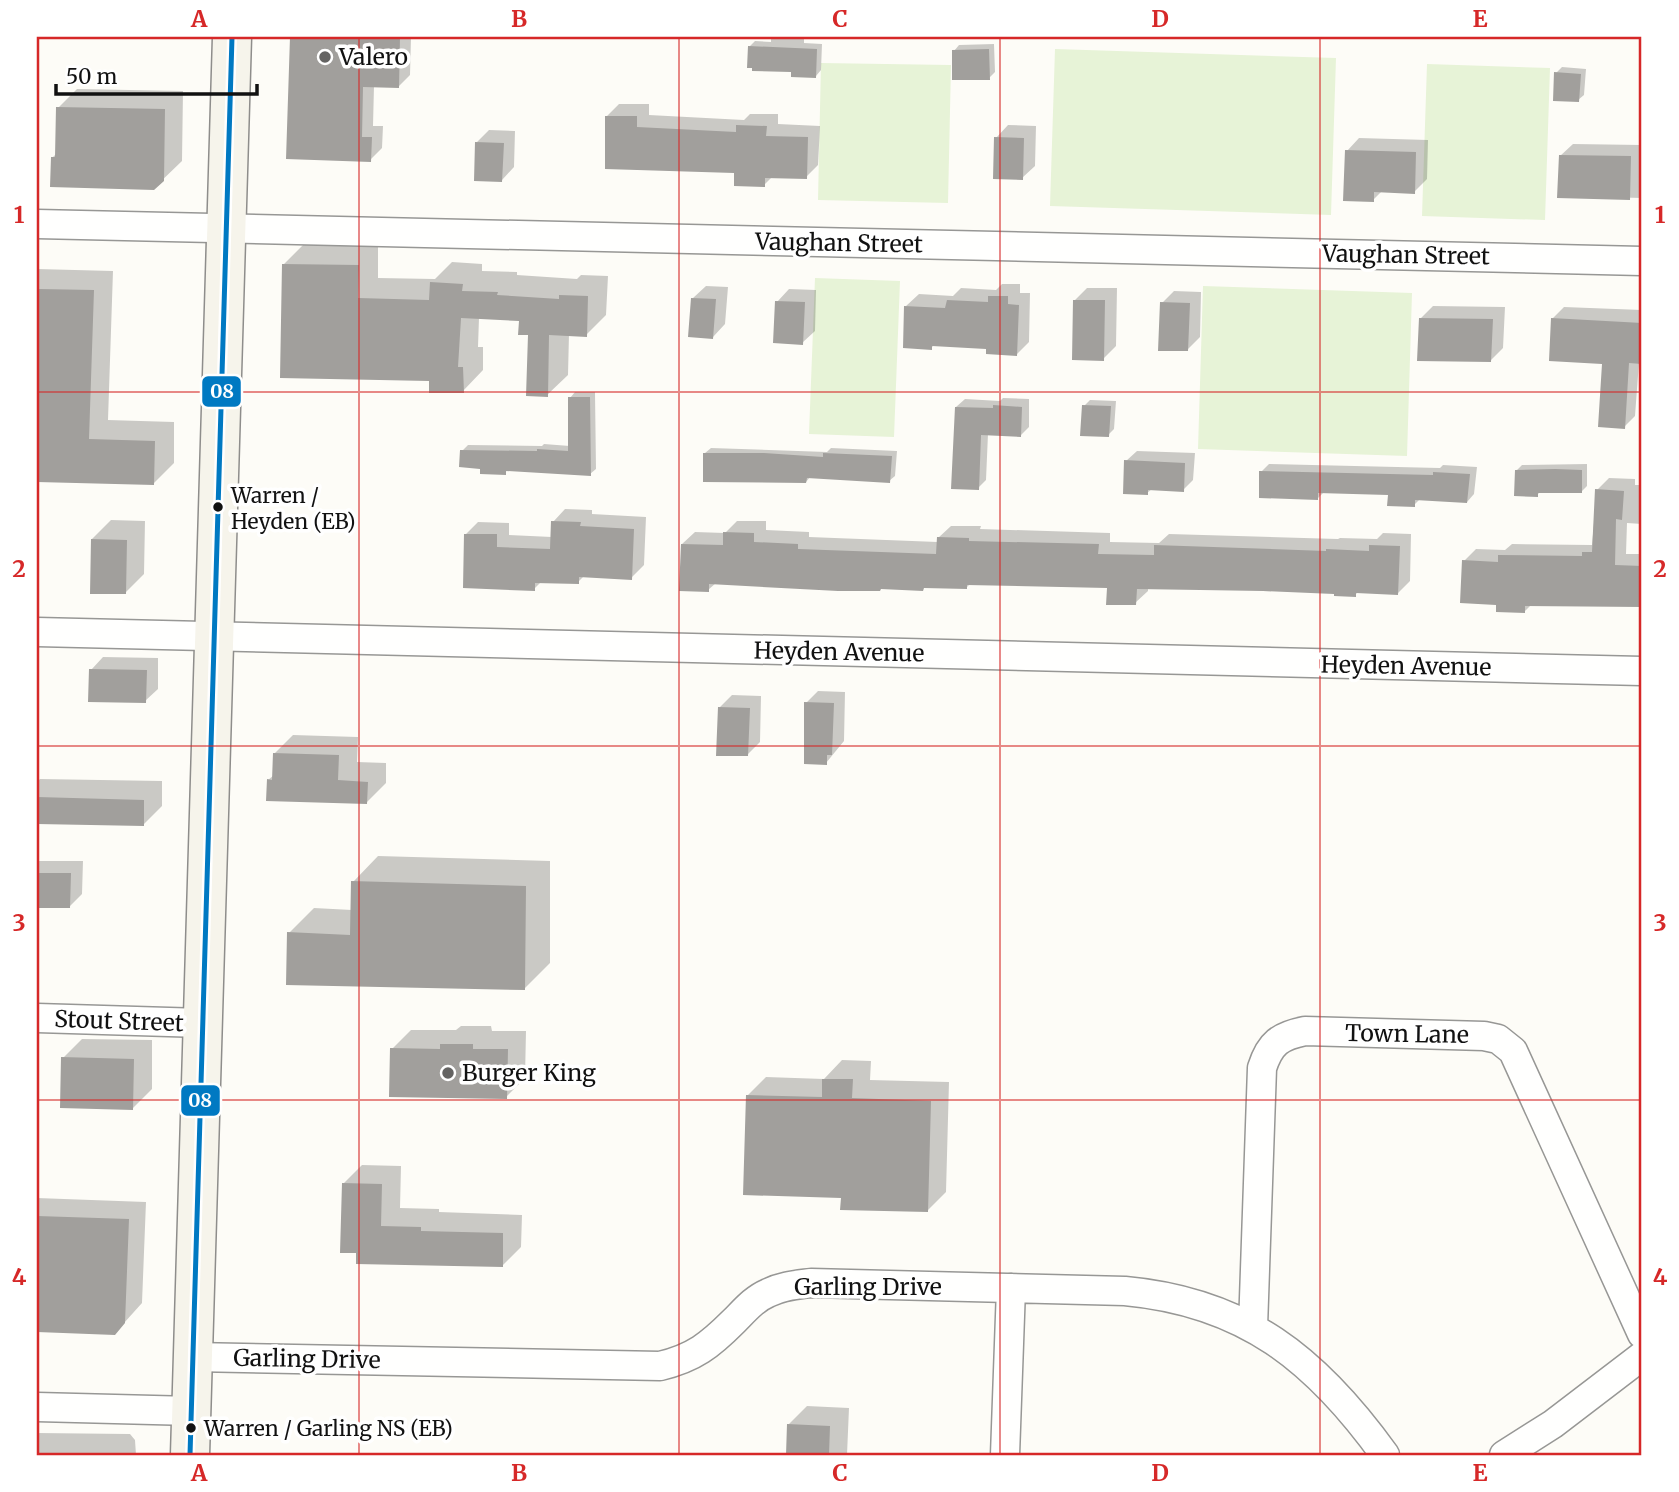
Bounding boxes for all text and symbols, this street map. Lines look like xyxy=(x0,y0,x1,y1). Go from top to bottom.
text: A xyxy=(190,4,208,33)
text: B xyxy=(511,4,527,33)
text: C xyxy=(832,4,848,33)
text: D xyxy=(1151,4,1169,33)
text: E xyxy=(1472,4,1488,33)
place label: Valero xyxy=(338,42,408,71)
marker: Valero xyxy=(317,49,333,65)
scale bar xyxy=(56,52,257,96)
text: 50 m xyxy=(66,63,117,90)
text: 1 xyxy=(14,200,25,229)
text: 1 xyxy=(1655,200,1666,229)
street label: Vaughan Street xyxy=(754,227,923,258)
street label: Vaughan Street xyxy=(1321,239,1490,270)
line badge: 08 xyxy=(201,375,242,408)
text: 08 xyxy=(210,379,234,403)
place label: Warren / Heyden (EB) xyxy=(230,482,356,535)
marker: Warren / Heyden (EB) xyxy=(211,500,225,514)
text: 2 xyxy=(12,554,26,583)
text: 2 xyxy=(1653,554,1667,583)
street label: Heyden Avenue xyxy=(753,636,925,667)
street label: Heyden Avenue xyxy=(1320,650,1492,681)
text: 3 xyxy=(12,908,26,937)
text: 3 xyxy=(1653,908,1667,937)
street label: Stout Street xyxy=(54,1004,184,1037)
street label: Town Lane xyxy=(1345,1018,1469,1049)
place label: Burger King xyxy=(462,1058,596,1087)
marker: Burger King xyxy=(440,1065,456,1081)
line badge: 08 xyxy=(180,1084,221,1117)
text: 08 xyxy=(188,1088,212,1112)
text: 4 xyxy=(12,1262,27,1291)
text: 4 xyxy=(1653,1262,1668,1291)
street label: Garling Drive xyxy=(794,1272,942,1301)
street label: Garling Drive xyxy=(233,1343,381,1374)
place label: Warren / Garling NS (EB) xyxy=(203,1415,453,1442)
marker: Warren / Garling NS (EB) xyxy=(184,1421,198,1435)
text: A xyxy=(190,1458,208,1487)
text: B xyxy=(511,1458,527,1487)
text: C xyxy=(832,1458,848,1487)
text: D xyxy=(1151,1458,1169,1487)
text: E xyxy=(1472,1458,1488,1487)

